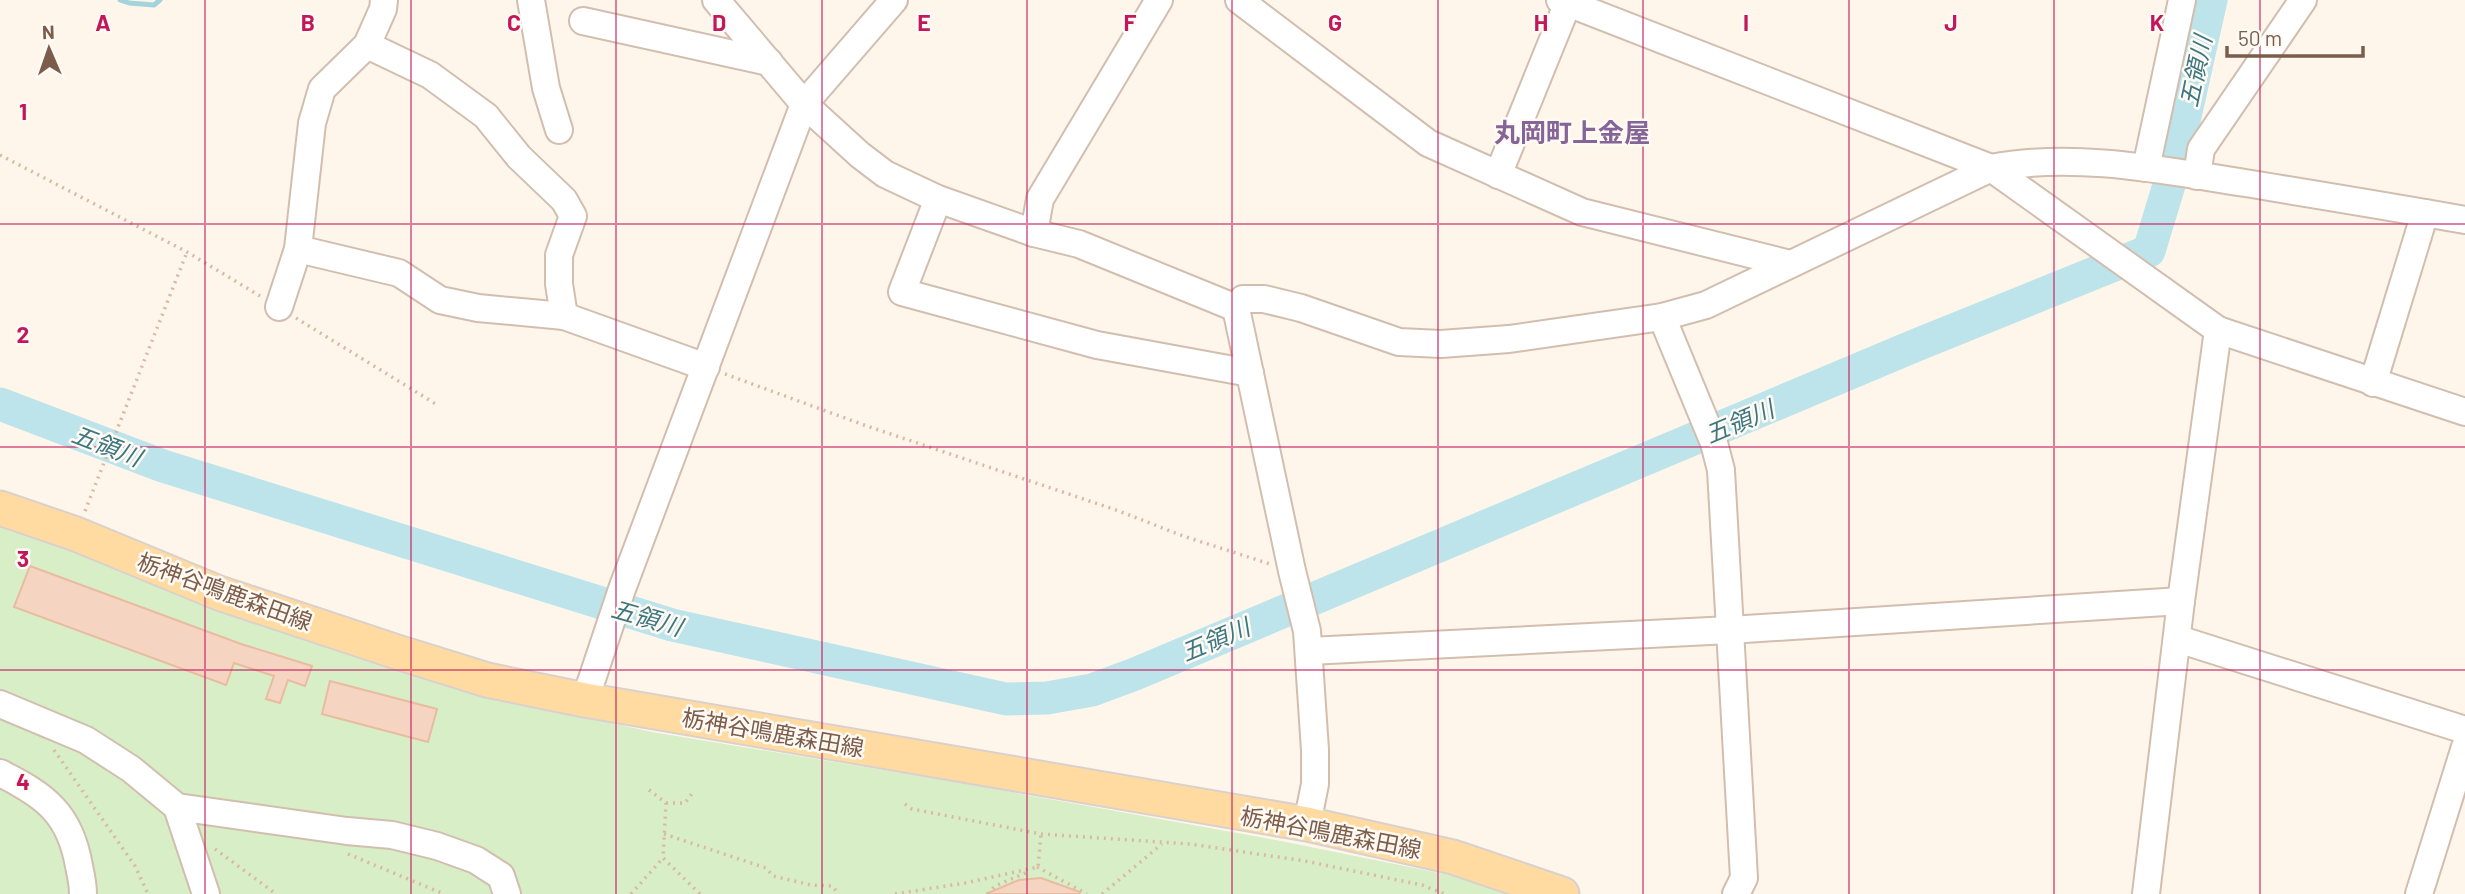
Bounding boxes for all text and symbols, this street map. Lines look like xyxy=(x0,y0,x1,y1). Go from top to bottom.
text: A xyxy=(95,8,111,36)
text: B xyxy=(301,8,315,36)
text: C xyxy=(507,8,521,36)
text: D xyxy=(712,8,726,36)
text: E xyxy=(917,8,931,36)
text: F xyxy=(1124,8,1137,36)
text: G xyxy=(1328,8,1342,36)
text: H xyxy=(1534,8,1548,36)
text: I xyxy=(1743,8,1749,36)
text: J xyxy=(1944,8,1958,36)
text: K xyxy=(2150,8,2164,36)
north arrow xyxy=(14,14,84,84)
scale bar xyxy=(2227,14,2364,58)
text: N xyxy=(42,20,55,43)
text: 50 m xyxy=(2238,25,2282,50)
water label: 五領川 xyxy=(2173,30,2217,109)
text: 1 xyxy=(19,97,27,125)
district label: 丸岡町上金屋 xyxy=(1494,116,1650,147)
text: 2 xyxy=(17,320,29,348)
water label: 五領川 xyxy=(1700,392,1781,448)
water label: 五領川 xyxy=(68,419,149,473)
text: 3 xyxy=(17,544,29,572)
street label: 栃神谷鳴鹿森田線 xyxy=(134,546,316,636)
water label: 五領川 xyxy=(608,593,688,642)
water label: 五領川 xyxy=(1176,610,1257,666)
street label: 栃神谷鳴鹿森田線 xyxy=(680,702,866,762)
text: 4 xyxy=(16,767,30,795)
street label: 栃神谷鳴鹿森田線 xyxy=(1238,801,1424,863)

